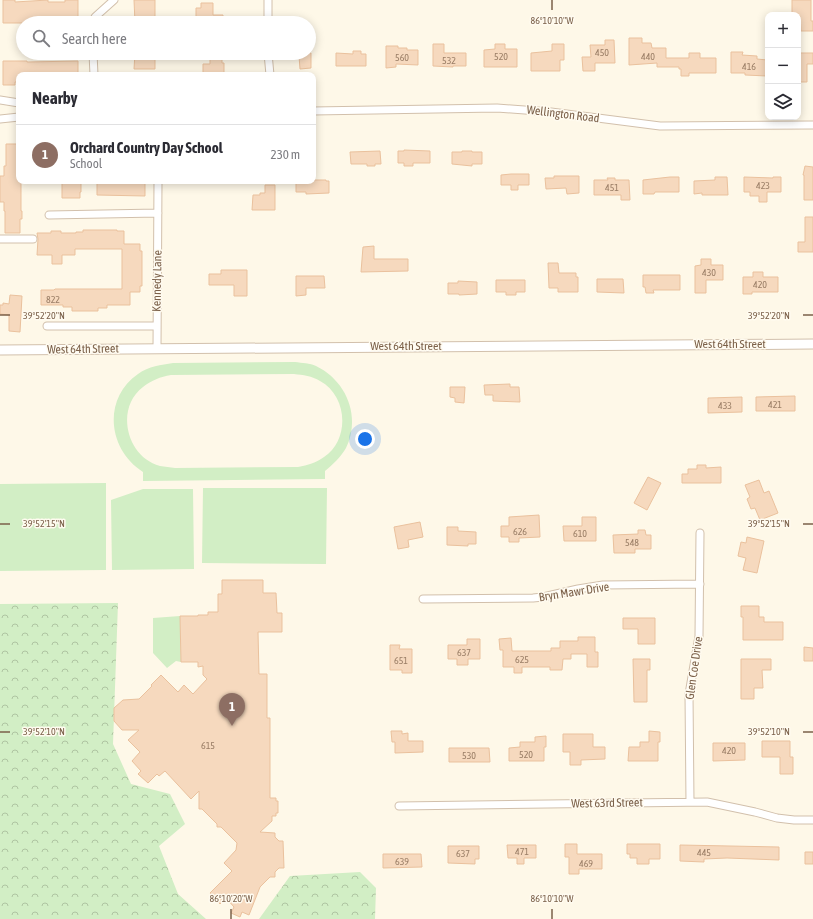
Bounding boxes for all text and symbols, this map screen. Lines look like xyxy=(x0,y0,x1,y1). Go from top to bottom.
map controls xyxy=(765,12,801,120)
button: + xyxy=(765,12,801,48)
text: 86°10'10"W xyxy=(530,15,574,26)
search box xyxy=(16,16,316,60)
icon: search xyxy=(30,27,52,49)
text: Search here xyxy=(62,30,127,47)
house number: 450 xyxy=(595,47,609,58)
button: − xyxy=(765,48,801,84)
house number: 520 xyxy=(494,51,508,62)
house number: 440 xyxy=(641,51,655,62)
house number: 560 xyxy=(395,52,409,63)
house number: 532 xyxy=(442,55,456,66)
house number: 416 xyxy=(742,61,756,72)
button: layers xyxy=(765,84,801,120)
text: Nearby xyxy=(32,88,78,108)
street label: Wellington Road xyxy=(526,103,600,125)
text: Orchard Country Day School xyxy=(70,139,223,156)
text: 1 xyxy=(42,147,48,162)
text: 230 m xyxy=(271,147,300,162)
text: School xyxy=(70,156,102,171)
house number: 423 xyxy=(756,180,770,191)
house number: 451 xyxy=(605,182,619,193)
street label: Kennedy Lane xyxy=(149,250,165,312)
house number: 430 xyxy=(702,267,716,278)
house number: 420 xyxy=(753,279,767,290)
house number: 822 xyxy=(46,294,60,305)
text: 39°52'20"N xyxy=(23,310,65,321)
text: 39°52'20"N xyxy=(748,310,790,321)
street label: West 64th Street xyxy=(694,337,766,351)
street label: West 64th Street xyxy=(370,339,442,353)
street label: West 64th Street xyxy=(47,341,119,357)
house number: 421 xyxy=(768,399,782,410)
house number: 433 xyxy=(718,400,732,411)
your location xyxy=(355,429,375,449)
text: 39°52'15"N xyxy=(23,518,65,529)
text: 39°52'15"N xyxy=(748,518,790,529)
house number: 626 xyxy=(513,526,527,537)
house number: 610 xyxy=(573,528,587,539)
house number: 548 xyxy=(625,537,639,548)
street label: Bryn Mawr Drive xyxy=(538,580,610,604)
street label: Glen Coe Drive xyxy=(683,635,705,701)
house number: 637 xyxy=(457,647,471,658)
house number: 625 xyxy=(515,654,529,665)
house number: 651 xyxy=(394,655,408,666)
pin: 1 xyxy=(219,693,245,726)
text: 39°52'10"N xyxy=(23,726,65,737)
text: 39°52'10"N xyxy=(748,726,790,737)
house number: 615 xyxy=(201,740,215,751)
house number: 420 xyxy=(722,745,736,756)
house number: 520 xyxy=(519,749,533,760)
house number: 530 xyxy=(462,750,476,761)
street label: West 63rd Street xyxy=(571,795,643,811)
house number: 471 xyxy=(515,846,529,857)
house number: 445 xyxy=(697,847,711,858)
house number: 637 xyxy=(456,848,470,859)
house number: 639 xyxy=(395,856,409,867)
house number: 469 xyxy=(579,858,593,869)
text: 86°10'20"W xyxy=(209,893,253,904)
text: 86°10'10"W xyxy=(530,893,574,904)

